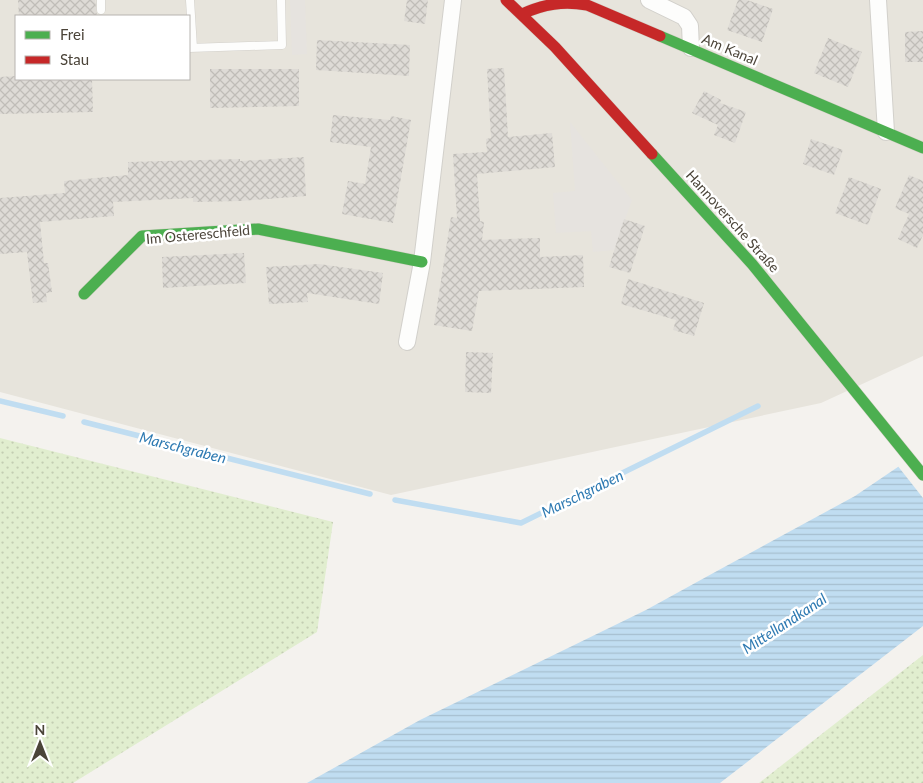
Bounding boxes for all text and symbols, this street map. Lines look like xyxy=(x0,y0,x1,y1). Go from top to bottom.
legend xyxy=(15,15,190,80)
text: Frei xyxy=(60,25,85,43)
street label: Am Kanal xyxy=(700,30,760,68)
text: Stau xyxy=(60,50,89,68)
street label: Hannoversche Straße xyxy=(683,166,783,276)
street label: Im Ostereschfeld xyxy=(145,221,251,247)
water label: Marschgraben xyxy=(138,428,228,466)
water label: Marschgraben xyxy=(538,465,626,521)
water label: Mittellandkanal xyxy=(738,589,830,657)
north arrow xyxy=(15,718,65,768)
text: N xyxy=(35,721,45,738)

